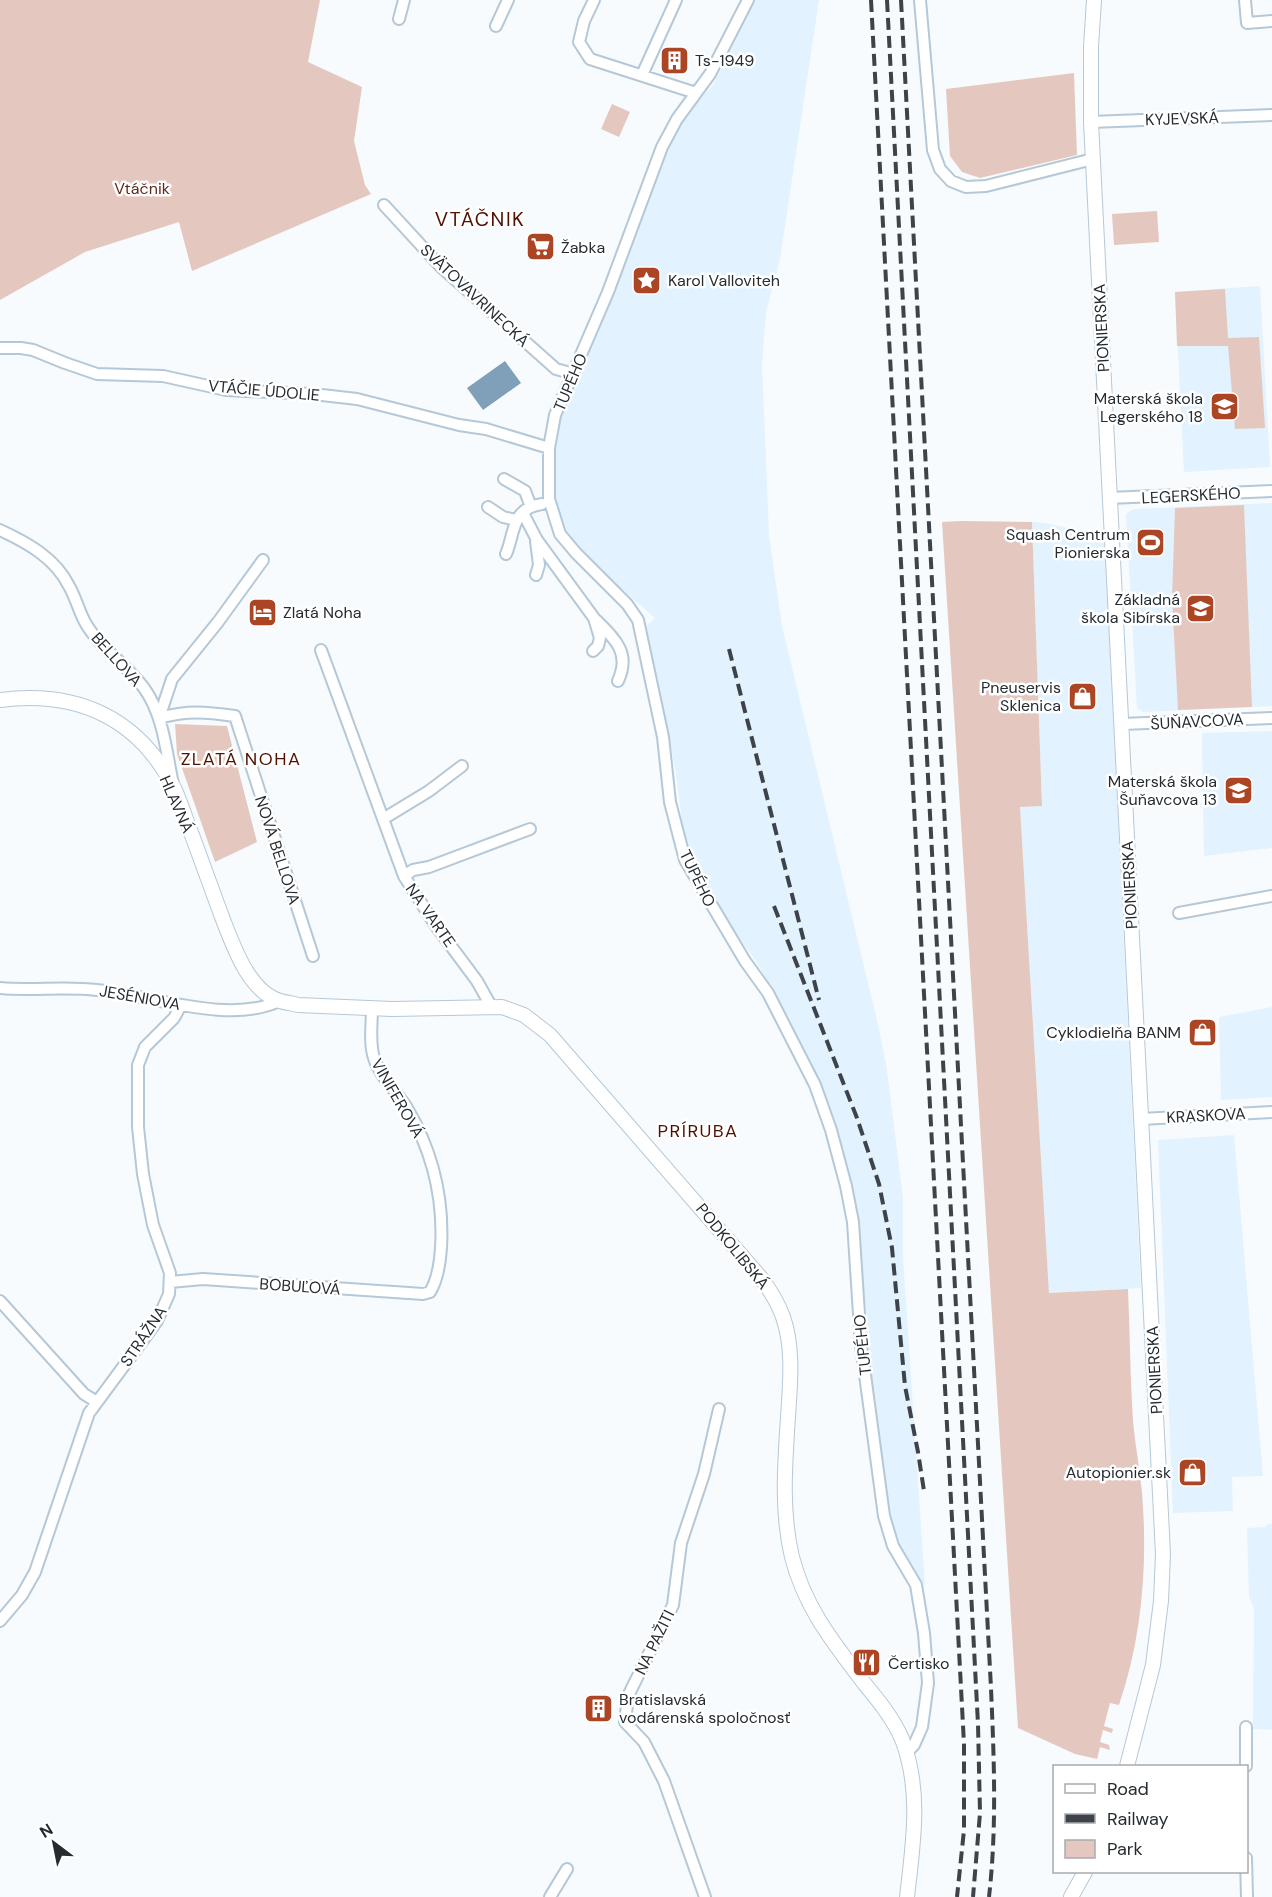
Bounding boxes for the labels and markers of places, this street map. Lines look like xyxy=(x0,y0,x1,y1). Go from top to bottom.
building icon: Ts-1949 xyxy=(658,44,690,76)
place label: Ts-1949 xyxy=(695,50,754,71)
supermarket icon: Žabka xyxy=(524,231,556,263)
place label: Žabka xyxy=(561,237,605,258)
place icon: Karol Valloviteh xyxy=(631,264,663,296)
place label: Karol Valloviteh xyxy=(668,270,780,291)
place label: Materská škola Legerského 18 xyxy=(1094,388,1203,427)
school or university icon: Materská škola Legerského 18 xyxy=(1208,391,1240,423)
place label: Squash Centrum Pionierska xyxy=(1006,524,1130,563)
sports icon: Squash Centrum Pionierska xyxy=(1135,527,1167,559)
place label: Základná škola Sibírska xyxy=(1081,589,1180,628)
school or university icon: Základná škola Sibírska xyxy=(1185,592,1217,624)
hotel icon: Zlatá Noha xyxy=(246,596,278,628)
place label: Zlatá Noha xyxy=(283,602,361,623)
place label: Pneuservis Sklenica xyxy=(981,677,1061,716)
shop icon: Pneuservis Sklenica xyxy=(1066,680,1098,712)
place label: Materská škola Šuňavcova 13 xyxy=(1108,771,1217,810)
school or university icon: Materská škola Šuňavcova 13 xyxy=(1222,774,1254,806)
shop icon: Cyklodielňa BANM xyxy=(1186,1016,1218,1048)
place label: Cyklodielňa BANM xyxy=(1046,1022,1181,1043)
shop icon: Autopionier.sk xyxy=(1176,1456,1208,1488)
place label: Autopionier.sk xyxy=(1066,1462,1171,1483)
restaurant icon: Čertisko xyxy=(851,1647,883,1679)
place label: Čertisko xyxy=(888,1653,950,1674)
place label: Bratislavská vodárenská spoločnosť xyxy=(619,1689,791,1728)
building icon: Bratislavská vodárenská spoločnosť xyxy=(582,1692,614,1724)

